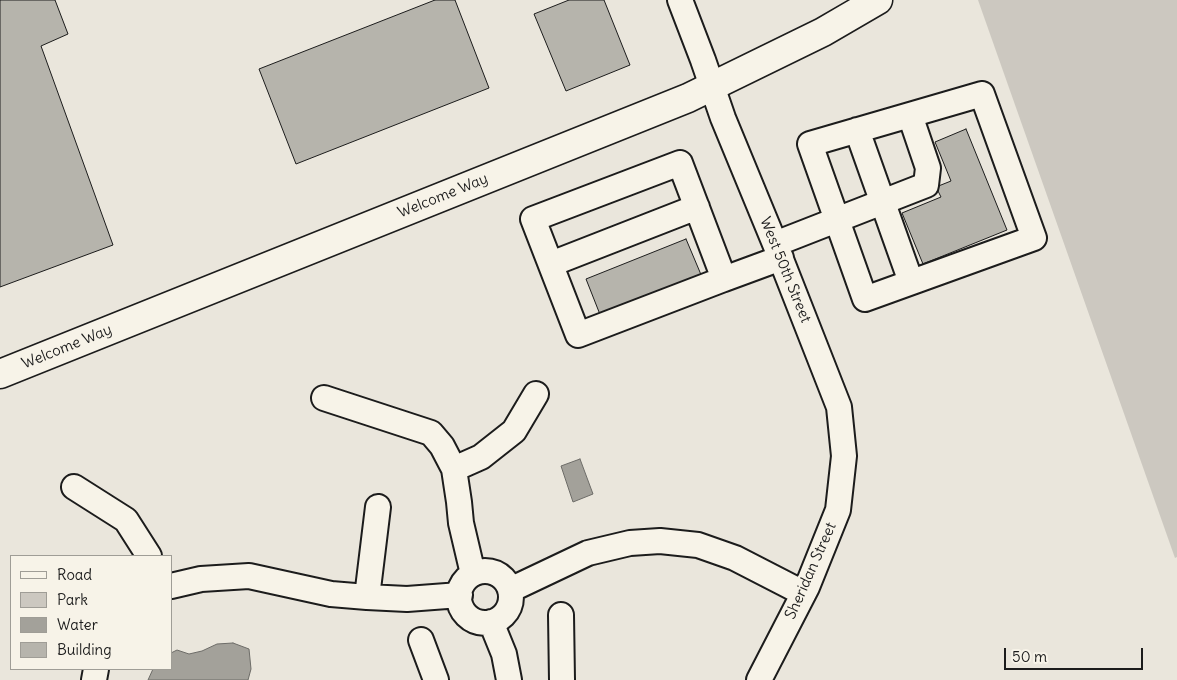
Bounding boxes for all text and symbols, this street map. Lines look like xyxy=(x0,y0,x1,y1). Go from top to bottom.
street label: Welcome Way xyxy=(395,170,491,222)
street label: West 50th Street xyxy=(756,215,814,325)
street label: Welcome Way xyxy=(19,321,115,373)
street label: Sheridan Street xyxy=(782,520,840,622)
legend xyxy=(10,555,172,670)
text: Road xyxy=(57,565,92,584)
text: Park xyxy=(57,590,88,609)
text: Water xyxy=(57,615,98,634)
scale bar xyxy=(1007,638,1146,670)
text: Building xyxy=(57,640,112,659)
text: 50 m xyxy=(1012,647,1047,666)

